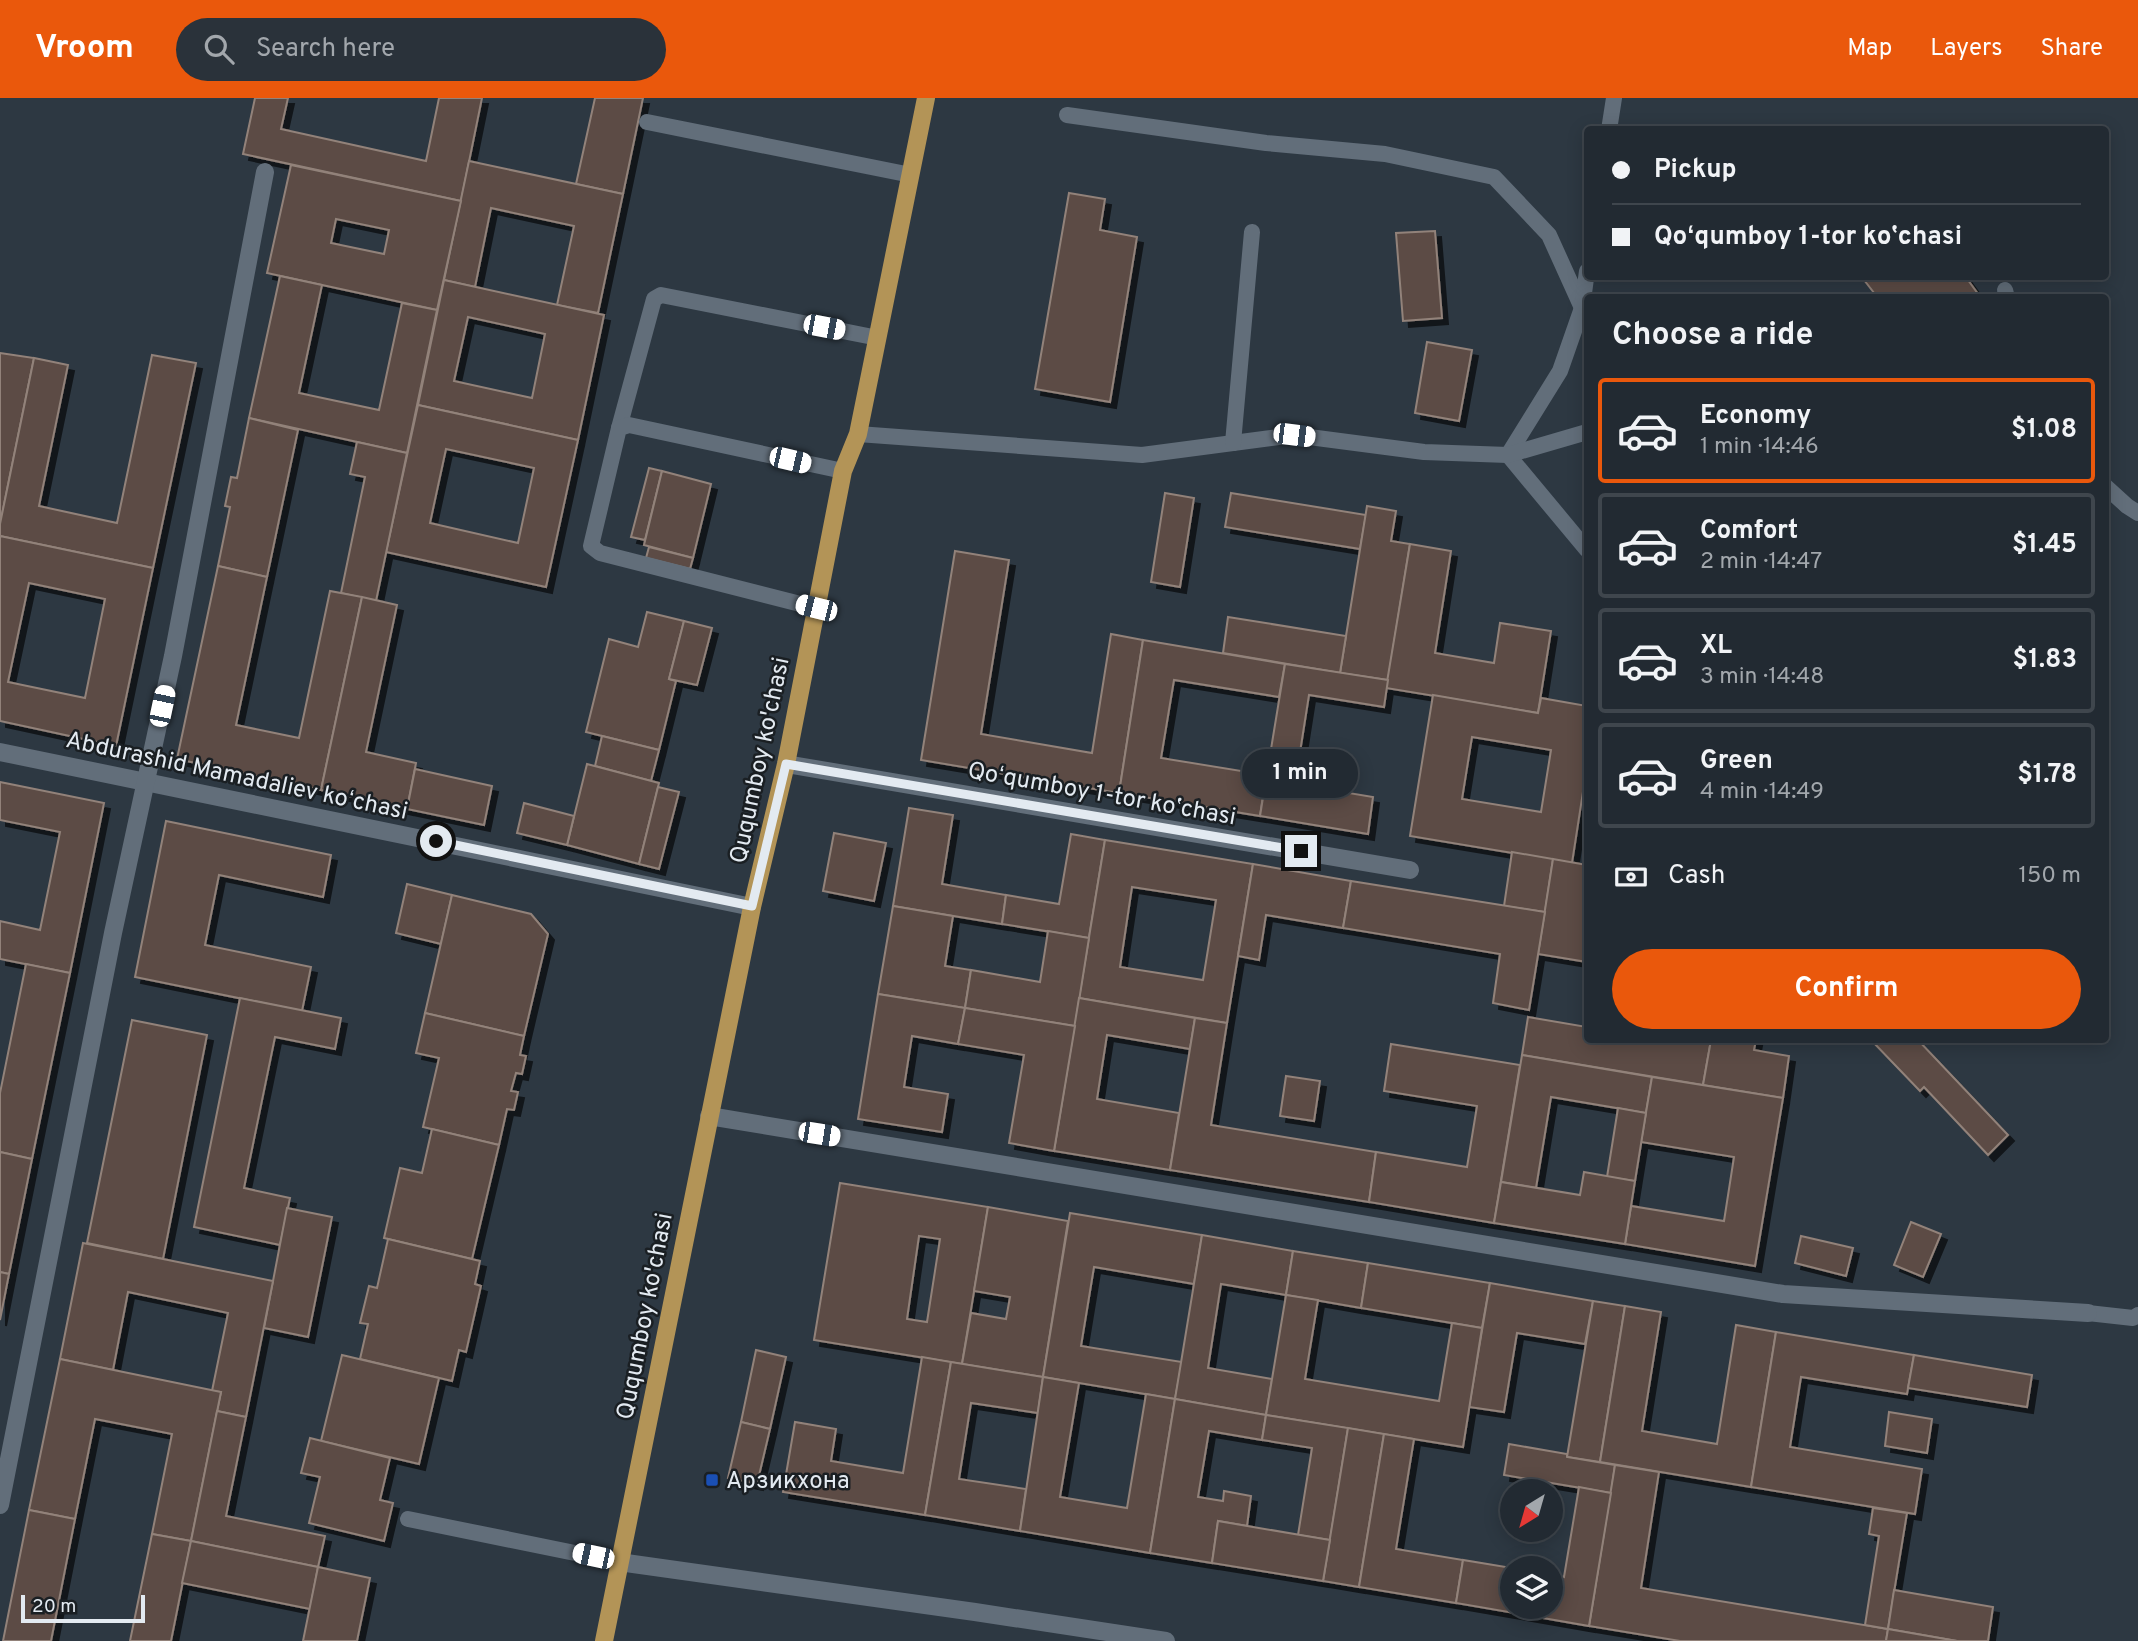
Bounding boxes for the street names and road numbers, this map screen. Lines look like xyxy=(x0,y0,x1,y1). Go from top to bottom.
street label: Ququmboy ko'chasi xyxy=(724,655,797,866)
street label: Abdurashid Mamadaliev koʻchasi xyxy=(63,726,410,828)
street label: Qoʻqumboy 1-tor koʼchasi xyxy=(965,757,1238,833)
street label: Ququmboy ko'chasi xyxy=(611,1210,681,1422)

